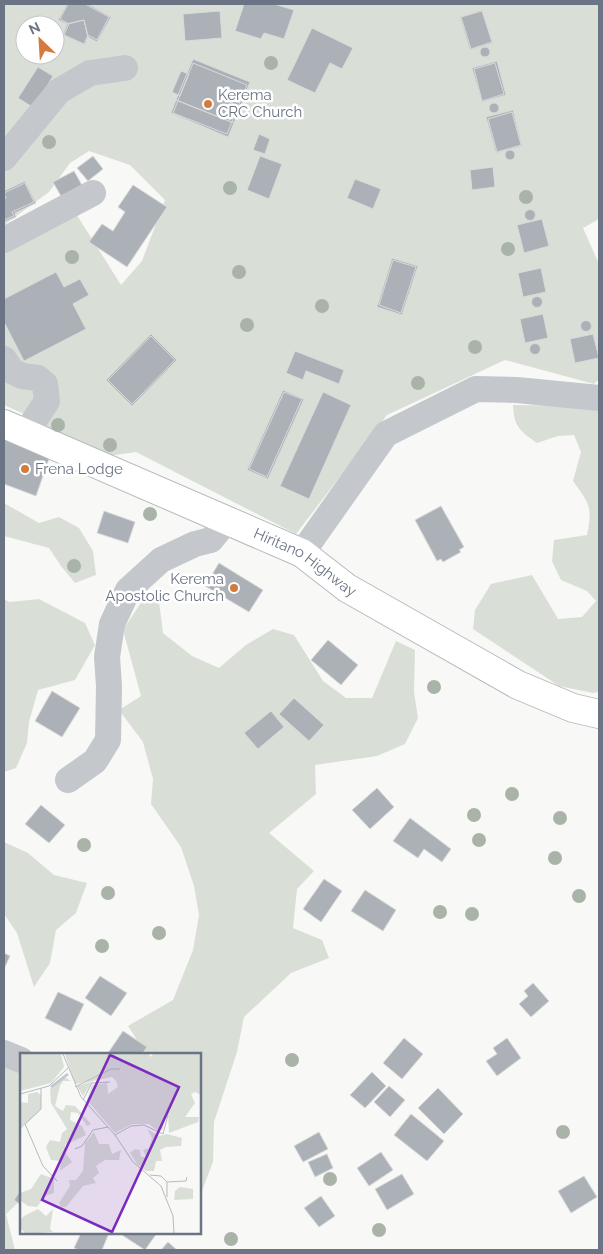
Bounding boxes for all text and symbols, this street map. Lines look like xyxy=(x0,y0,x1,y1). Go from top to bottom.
north arrow xyxy=(15,15,65,65)
text: N xyxy=(26,19,43,38)
place label: Kerema CRC Church xyxy=(218,86,302,121)
marker: Kerema CRC Church xyxy=(202,98,214,110)
place label: Frena Lodge xyxy=(35,460,123,478)
marker: Frena Lodge xyxy=(19,463,31,475)
street label: Hiritano Highway xyxy=(251,524,359,600)
place label: Kerema Apostolic Church xyxy=(105,570,224,605)
marker: Kerema Apostolic Church xyxy=(228,582,240,594)
inset map xyxy=(20,1053,201,1234)

